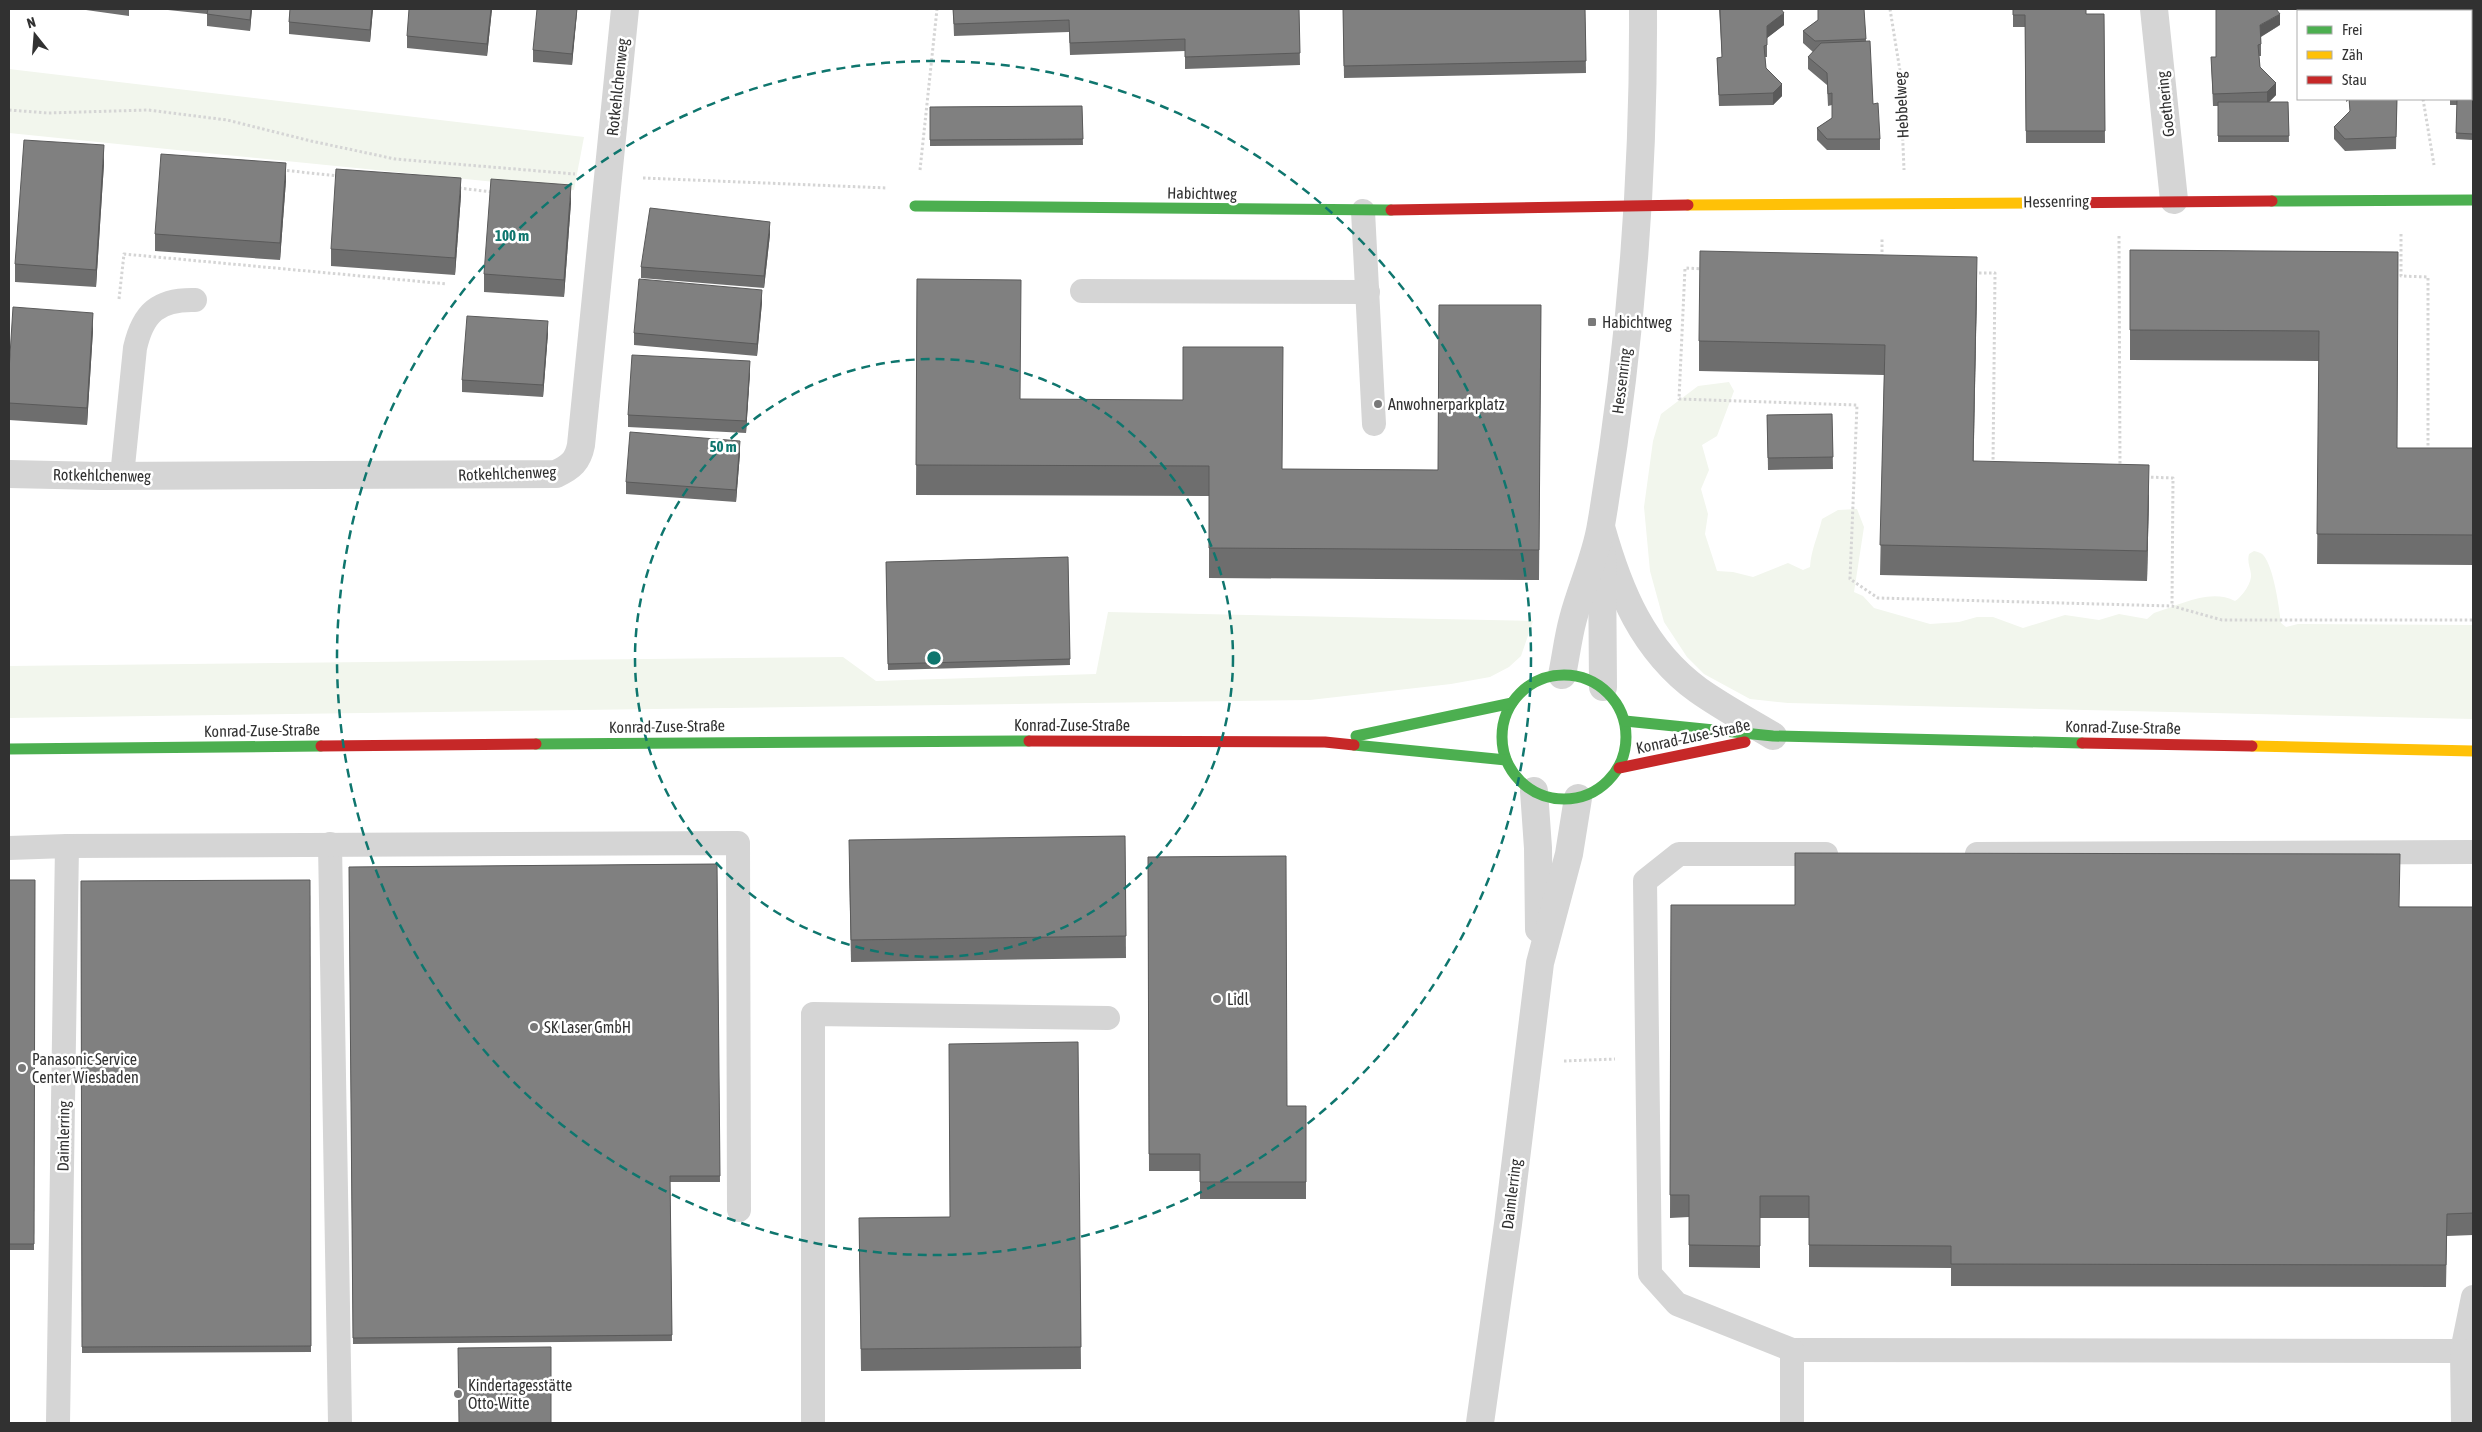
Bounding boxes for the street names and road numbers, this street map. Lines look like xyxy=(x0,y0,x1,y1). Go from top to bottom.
street label: Rotkehlchenweg xyxy=(603,37,632,137)
street label: Goethering xyxy=(2153,70,2178,138)
street label: Hebbelweg xyxy=(1890,71,1913,139)
street label: Habichtweg xyxy=(1167,183,1237,204)
street label: Hessenring xyxy=(2023,191,2089,212)
street label: Hessenring xyxy=(1608,347,1635,415)
street label: Rotkehlchenweg xyxy=(458,462,557,485)
street label: Rotkehlchenweg xyxy=(53,465,151,486)
street label: Konrad-Zuse-Straße xyxy=(1634,715,1752,757)
street label: Konrad-Zuse-Straße xyxy=(609,716,725,736)
street label: Konrad-Zuse-Straße xyxy=(1014,716,1130,734)
street label: Konrad-Zuse-Straße xyxy=(2065,717,2181,737)
street label: Konrad-Zuse-Straße xyxy=(204,720,320,740)
street label: Daimlerring xyxy=(53,1100,74,1172)
street label: Daimlerring xyxy=(1498,1158,1525,1230)

